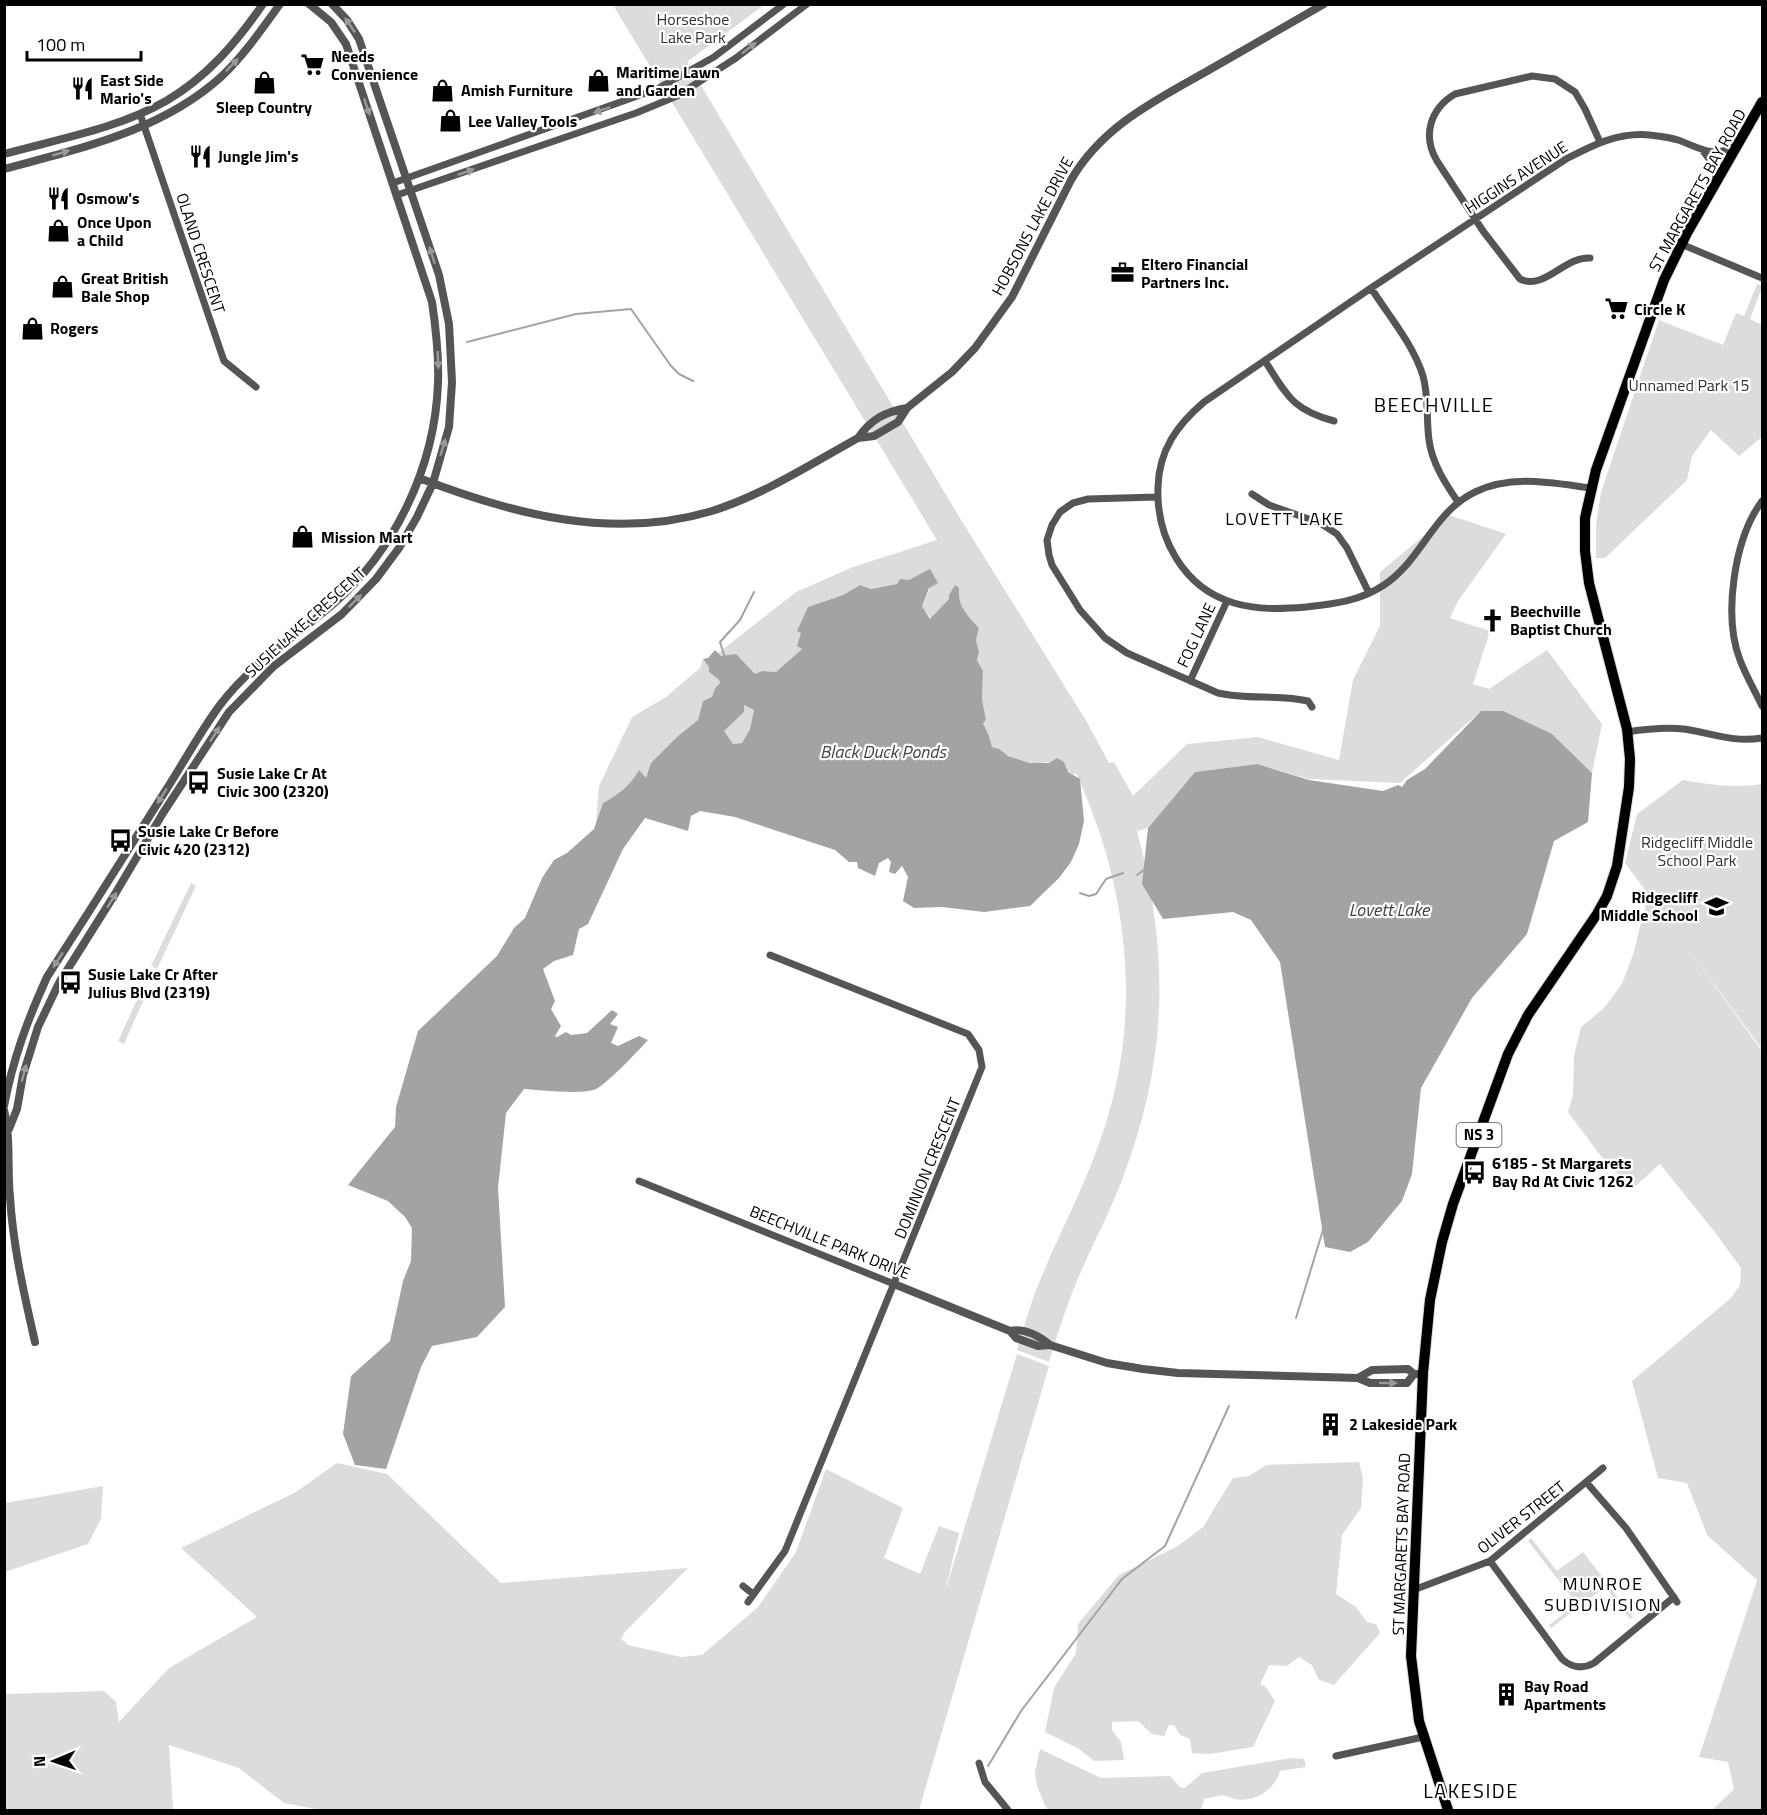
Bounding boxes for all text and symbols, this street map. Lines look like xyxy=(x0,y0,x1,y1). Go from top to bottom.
park label: Horseshoe Lake Park xyxy=(657,7,729,49)
one-way arrow xyxy=(345,17,356,33)
scale bar xyxy=(27,24,141,62)
text: 100 m xyxy=(36,31,85,58)
one-way arrow xyxy=(741,42,757,55)
place label: Needs Convenience xyxy=(331,44,418,86)
supermarket icon: Needs Convenience xyxy=(300,52,326,78)
one-way arrow xyxy=(224,59,238,73)
place label: Maritime Lawn and Garden xyxy=(616,60,720,102)
place label: East Side Mario's xyxy=(100,68,164,110)
shop icon: Maritime Lawn and Garden xyxy=(585,68,611,94)
shop icon: Sleep Country xyxy=(251,69,277,95)
restaurant icon: East Side Mario's xyxy=(69,76,95,102)
shop icon: Amish Furniture xyxy=(430,77,456,103)
place label: Amish Furniture xyxy=(461,78,573,102)
place label: Sleep Country xyxy=(216,95,312,119)
one-way arrow xyxy=(363,98,373,116)
street label: ST MARGARETS BAY ROAD xyxy=(1642,104,1752,276)
one-way arrow xyxy=(593,105,611,115)
shop icon: Lee Valley Tools xyxy=(437,108,463,134)
place label: Lee Valley Tools xyxy=(468,109,577,133)
street label: HIGGINS AVENUE xyxy=(1460,135,1572,219)
restaurant icon: Jungle Jim's xyxy=(187,143,213,169)
place label: Jungle Jim's xyxy=(218,144,299,168)
one-way arrow xyxy=(52,148,70,157)
street label: HOBSONS LAKE DRIVE xyxy=(985,152,1079,300)
one-way arrow xyxy=(457,166,475,176)
restaurant icon: Osmow's xyxy=(45,185,71,211)
place label: Osmow's xyxy=(76,186,140,210)
street label: OLAND CRESCENT xyxy=(170,190,232,317)
place label: Once Upon a Child xyxy=(77,210,151,252)
shop icon: Once Upon a Child xyxy=(46,218,72,244)
one-way arrow xyxy=(427,246,437,264)
place label: Eltero Financial Partners Inc. xyxy=(1141,252,1248,294)
office icon: Eltero Financial Partners Inc. xyxy=(1110,260,1136,286)
place label: Great British Bale Shop xyxy=(81,266,169,308)
shop icon: Great British Bale Shop xyxy=(50,274,76,300)
supermarket icon: Circle K xyxy=(1603,296,1629,322)
place label: Circle K xyxy=(1634,297,1686,321)
shop icon: Rogers xyxy=(19,315,45,341)
place label: Rogers xyxy=(50,316,99,340)
one-way arrow xyxy=(433,351,443,370)
park label: Unnamed Park 15 xyxy=(1628,373,1750,397)
district label: BEECHVILLE xyxy=(1374,389,1494,420)
one-way arrow xyxy=(439,438,448,456)
district label: LOVETT LAKE xyxy=(1225,505,1345,532)
shop icon: Mission Mart xyxy=(290,524,316,550)
place label: Mission Mart xyxy=(321,525,413,549)
street label: SUSIE LAKE CRESCENT xyxy=(239,561,371,683)
one-way arrow xyxy=(348,594,362,608)
street label: FOG LANE xyxy=(1171,599,1222,671)
place label: Beechville Baptist Church xyxy=(1510,599,1612,641)
church icon: Beechville Baptist Church xyxy=(1479,607,1505,633)
one-way arrow xyxy=(209,726,220,742)
water label: Black Duck Ponds xyxy=(820,738,947,765)
place label: Susie Lake Cr At Civic 300 (2320) xyxy=(217,761,329,803)
bus stop icon: Susie Lake Cr At Civic 300 (2320) xyxy=(186,769,212,795)
one-way arrow xyxy=(157,788,168,804)
place label: Susie Lake Cr Before Civic 420 (2312) xyxy=(138,819,279,861)
bus stop icon: Susie Lake Cr Before Civic 420 (2312) xyxy=(107,827,133,853)
park label: Ridgecliff Middle School Park xyxy=(1641,830,1753,872)
place label: Ridgecliff Middle School xyxy=(1601,885,1698,927)
one-way arrow xyxy=(106,891,117,908)
school or university icon: Ridgecliff Middle School xyxy=(1703,893,1729,919)
water label: Lovett Lake xyxy=(1349,896,1431,923)
one-way arrow xyxy=(52,952,64,968)
place label: Susie Lake Cr After Julius Blvd (2319) xyxy=(88,962,218,1004)
bus stop icon: Susie Lake Cr After Julius Blvd (2319) xyxy=(57,970,83,996)
one-way arrow xyxy=(20,1063,30,1082)
street label: DOMINION CRESCENT xyxy=(888,1093,967,1242)
road number: NS 3 xyxy=(1456,1123,1502,1147)
place label: 6185 - St Margarets Bay Rd At Civic 1262 xyxy=(1492,1151,1634,1193)
bus stop icon: 6185 - St Margarets Bay Rd At Civic 1262 xyxy=(1461,1159,1487,1185)
street label: BEECHVILLE PARK DRIVE xyxy=(746,1199,914,1285)
one-way arrow xyxy=(1378,1378,1397,1388)
building icon: 2 Lakeside Park xyxy=(1318,1411,1344,1437)
place label: 2 Lakeside Park xyxy=(1349,1412,1458,1436)
street label: ST MARGARETS BAY ROAD xyxy=(1386,1452,1416,1636)
street label: OLIVER STREET xyxy=(1472,1474,1571,1559)
district label: MUNROE SUBDIVISION xyxy=(1544,1570,1662,1618)
place label: Bay Road Apartments xyxy=(1524,1674,1606,1716)
building icon: Bay Road Apartments xyxy=(1493,1682,1519,1708)
north arrow xyxy=(24,1731,84,1791)
text: N xyxy=(27,1756,51,1767)
district label: LAKESIDE xyxy=(1423,1775,1519,1806)

